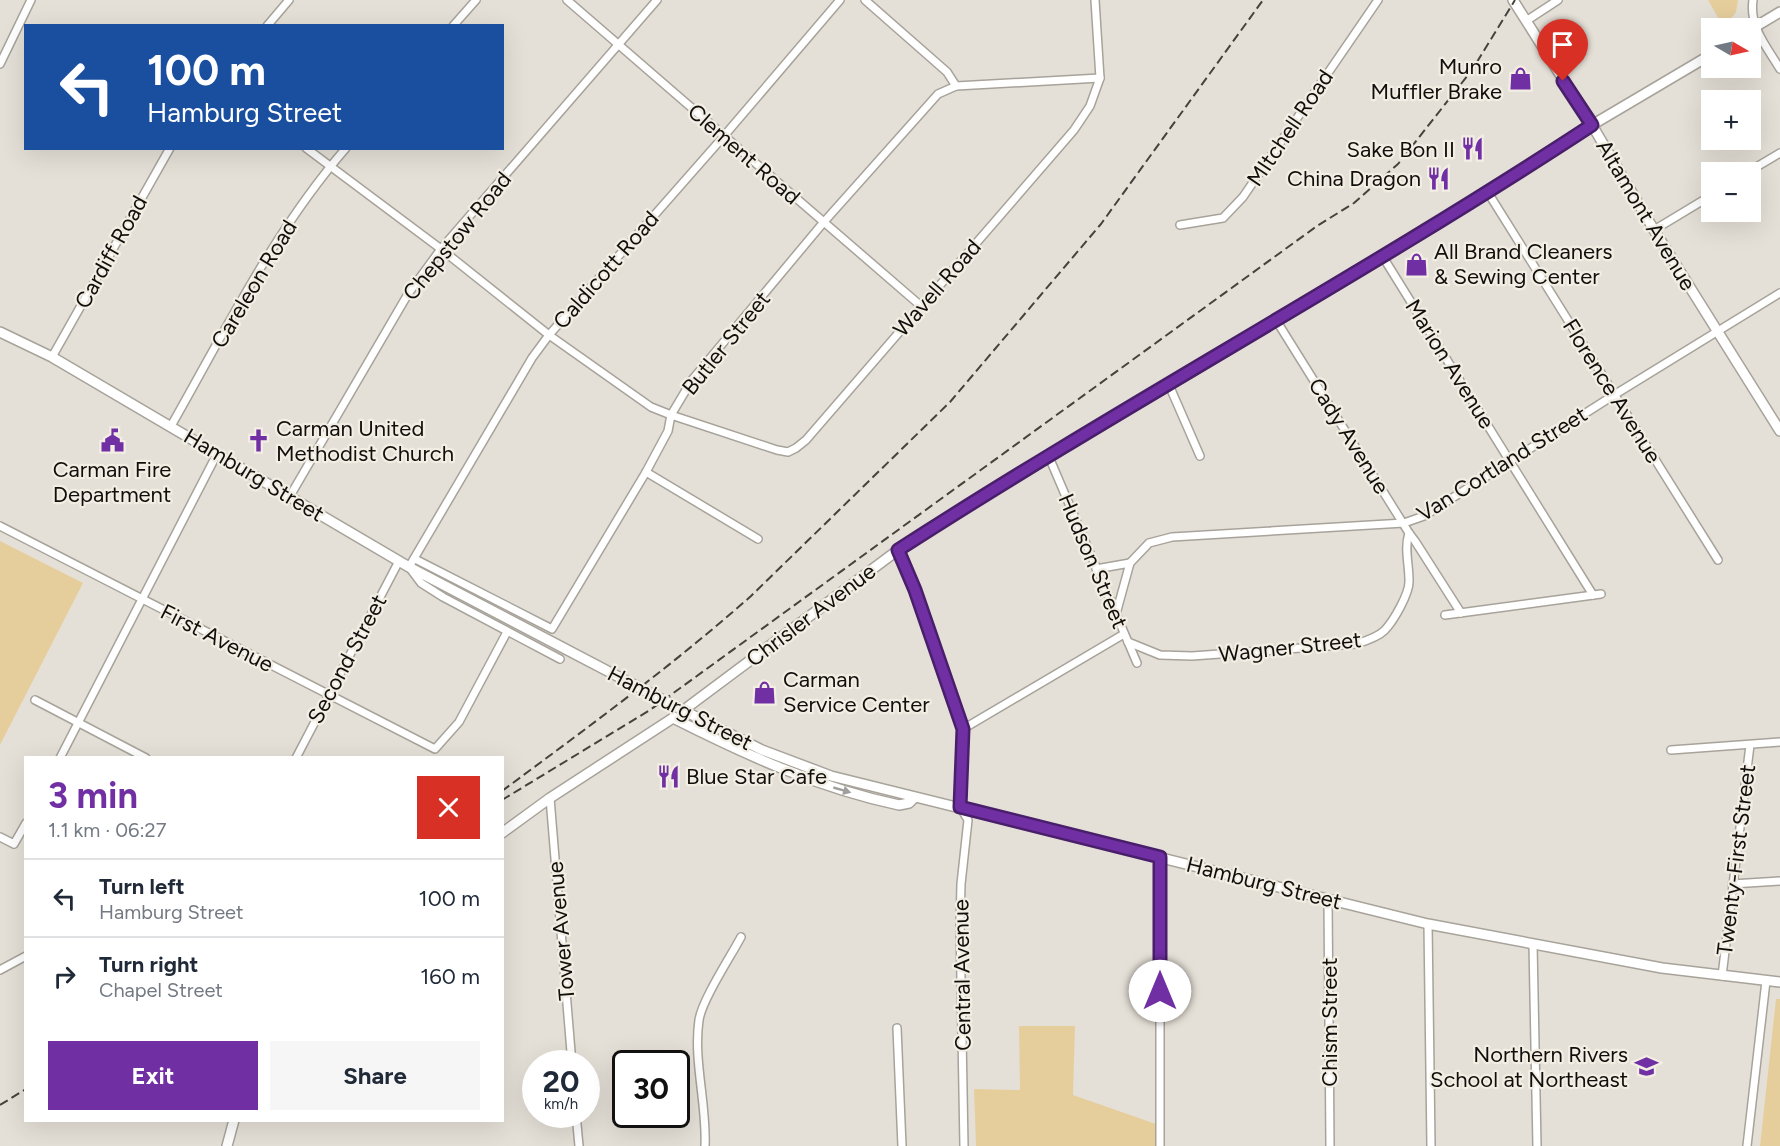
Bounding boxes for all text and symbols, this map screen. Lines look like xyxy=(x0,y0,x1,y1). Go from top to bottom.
north arrow xyxy=(1701,18,1761,78)
map controls xyxy=(1701,18,1761,222)
pin xyxy=(1537,19,1588,81)
icon: arrive xyxy=(1546,28,1579,61)
text: 100 m xyxy=(147,45,266,96)
icon: left xyxy=(48,48,126,126)
place label: Munro Muffler Brake xyxy=(1371,53,1502,105)
street label: MItchell Road xyxy=(1241,65,1339,191)
shop icon: Munro Muffler Brake xyxy=(1507,66,1533,92)
button: + xyxy=(1701,90,1761,150)
text: Hamburg Street xyxy=(147,96,342,129)
street label: Clement Road xyxy=(682,98,806,210)
street label: Altamont Avenue xyxy=(1590,135,1702,295)
place label: Sake Bon II xyxy=(1347,136,1455,163)
restaurant icon: Sake Bon II xyxy=(1460,136,1486,162)
button: − xyxy=(1701,162,1761,222)
place label: China Dragon xyxy=(1287,165,1421,192)
restaurant icon: China Dragon xyxy=(1426,165,1452,191)
street label: Chepstow Road xyxy=(397,166,517,306)
street label: Cardiff Road xyxy=(69,191,153,313)
street label: Caldicott Road xyxy=(547,206,665,334)
street label: Careleon Road xyxy=(205,215,303,353)
street label: Wavell Road xyxy=(887,234,987,342)
place label: All Brand Cleaners & Sewing Center xyxy=(1434,238,1613,290)
shop icon: All Brand Cleaners & Sewing Center xyxy=(1403,251,1429,277)
street label: Butler Street xyxy=(676,286,776,400)
street label: Marion Avenue xyxy=(1400,294,1500,434)
street label: Florence Avenue xyxy=(1557,314,1667,468)
street label: Cady Avenue xyxy=(1303,373,1395,499)
street label: Van Cortland Street xyxy=(1412,401,1592,527)
place label: Carman United Methodist Church xyxy=(276,415,454,467)
street label: Hamburg Street xyxy=(179,422,329,528)
public building icon: Carman Fire Department xyxy=(99,427,125,453)
church icon: Carman United Methodist Church xyxy=(245,428,271,454)
place label: Carman Fire Department xyxy=(53,456,171,508)
street label: Hudson Street xyxy=(1052,489,1134,633)
street label: Chrisler Avenue xyxy=(741,558,881,672)
street label: Second Street xyxy=(302,590,392,728)
street label: First Avenue xyxy=(156,598,278,678)
street label: Wagner Street xyxy=(1217,626,1363,668)
street label: Hamburg Street xyxy=(603,660,757,756)
place label: Carman Service Center xyxy=(783,666,930,718)
shop icon: Carman Service Center xyxy=(752,679,778,705)
restaurant icon: Blue Star Cafe xyxy=(655,763,681,789)
place label: Blue Star Cafe xyxy=(686,763,827,790)
street label: Twenty-First Street xyxy=(1711,763,1761,957)
text: 3 min xyxy=(48,774,138,817)
button: close xyxy=(417,776,480,839)
one-way arrow xyxy=(833,786,851,795)
text: 1.1 km · 06:27 xyxy=(48,818,166,842)
street label: Hamburg Street xyxy=(1184,851,1344,915)
street label: Tower Avenue xyxy=(541,860,581,1002)
text: Turn left xyxy=(99,873,185,900)
icon: left xyxy=(48,882,81,915)
text: 100 m xyxy=(419,885,480,912)
street label: Central Avenue xyxy=(947,899,977,1051)
text: Hamburg Street xyxy=(99,900,244,924)
text: Turn right xyxy=(99,951,198,978)
street label: Chism Street xyxy=(1316,957,1343,1087)
position arrow xyxy=(1128,959,1192,1023)
icon: right xyxy=(48,960,81,993)
text: 160 m xyxy=(420,963,480,990)
text: Chapel Street xyxy=(99,978,223,1002)
button: Exit xyxy=(48,1041,258,1110)
button: Share xyxy=(270,1041,480,1110)
place label: Northern Rivers School at Northeast xyxy=(1430,1041,1628,1093)
speed limit sign: 30 xyxy=(612,1050,690,1128)
school or university icon: Northern Rivers School at Northeast xyxy=(1633,1054,1659,1080)
text: 20 xyxy=(543,1063,579,1100)
text: km/h xyxy=(544,1095,578,1113)

